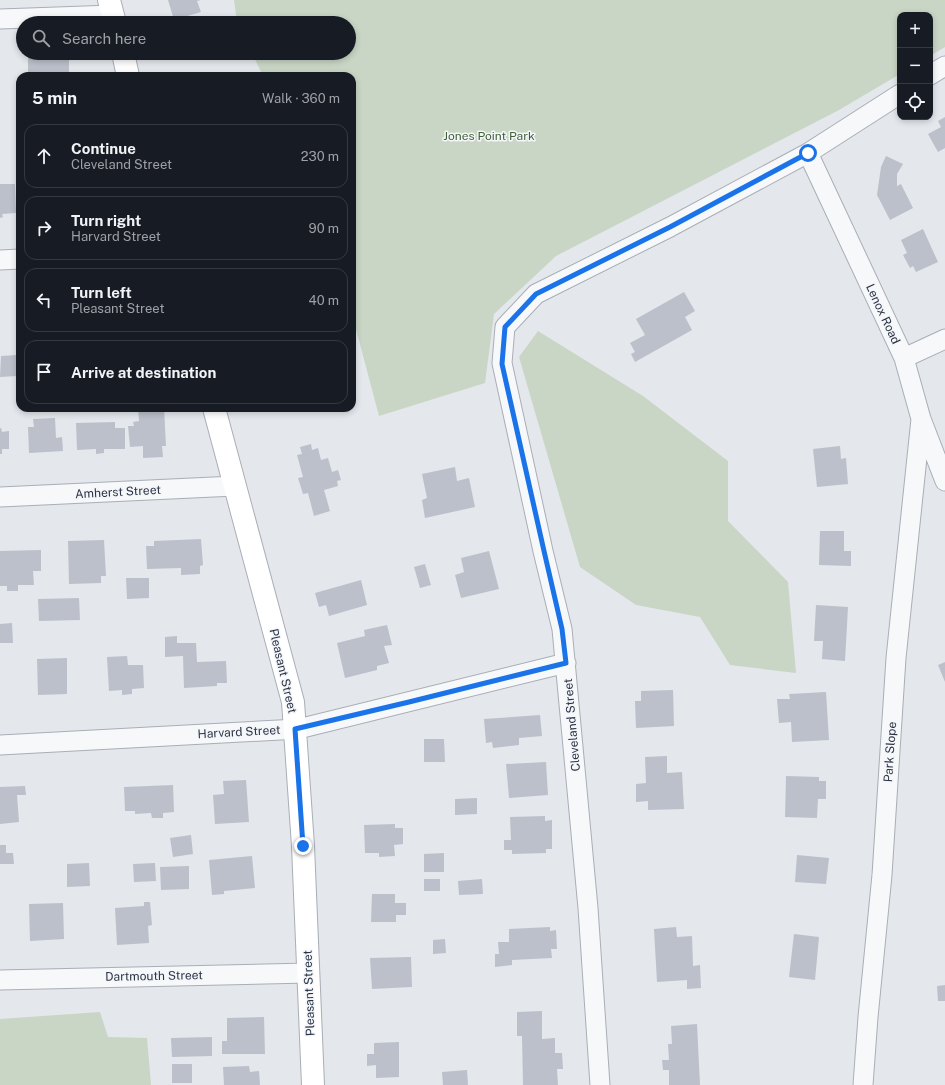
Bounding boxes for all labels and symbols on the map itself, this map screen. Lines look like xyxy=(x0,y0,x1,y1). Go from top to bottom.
park label: Jones Point Park xyxy=(443,129,535,143)
route start xyxy=(799,144,817,162)
street label: Lenox Road xyxy=(863,282,903,346)
street label: Amherst Street xyxy=(75,483,162,501)
street label: Pleasant Street xyxy=(266,627,300,715)
street label: Cleveland Street xyxy=(561,678,583,772)
street label: Park Slope xyxy=(881,721,899,783)
street label: Harvard Street xyxy=(197,723,281,741)
route end xyxy=(294,837,312,855)
street label: Pleasant Street xyxy=(300,949,318,1036)
street label: Dartmouth Street xyxy=(105,968,203,984)

